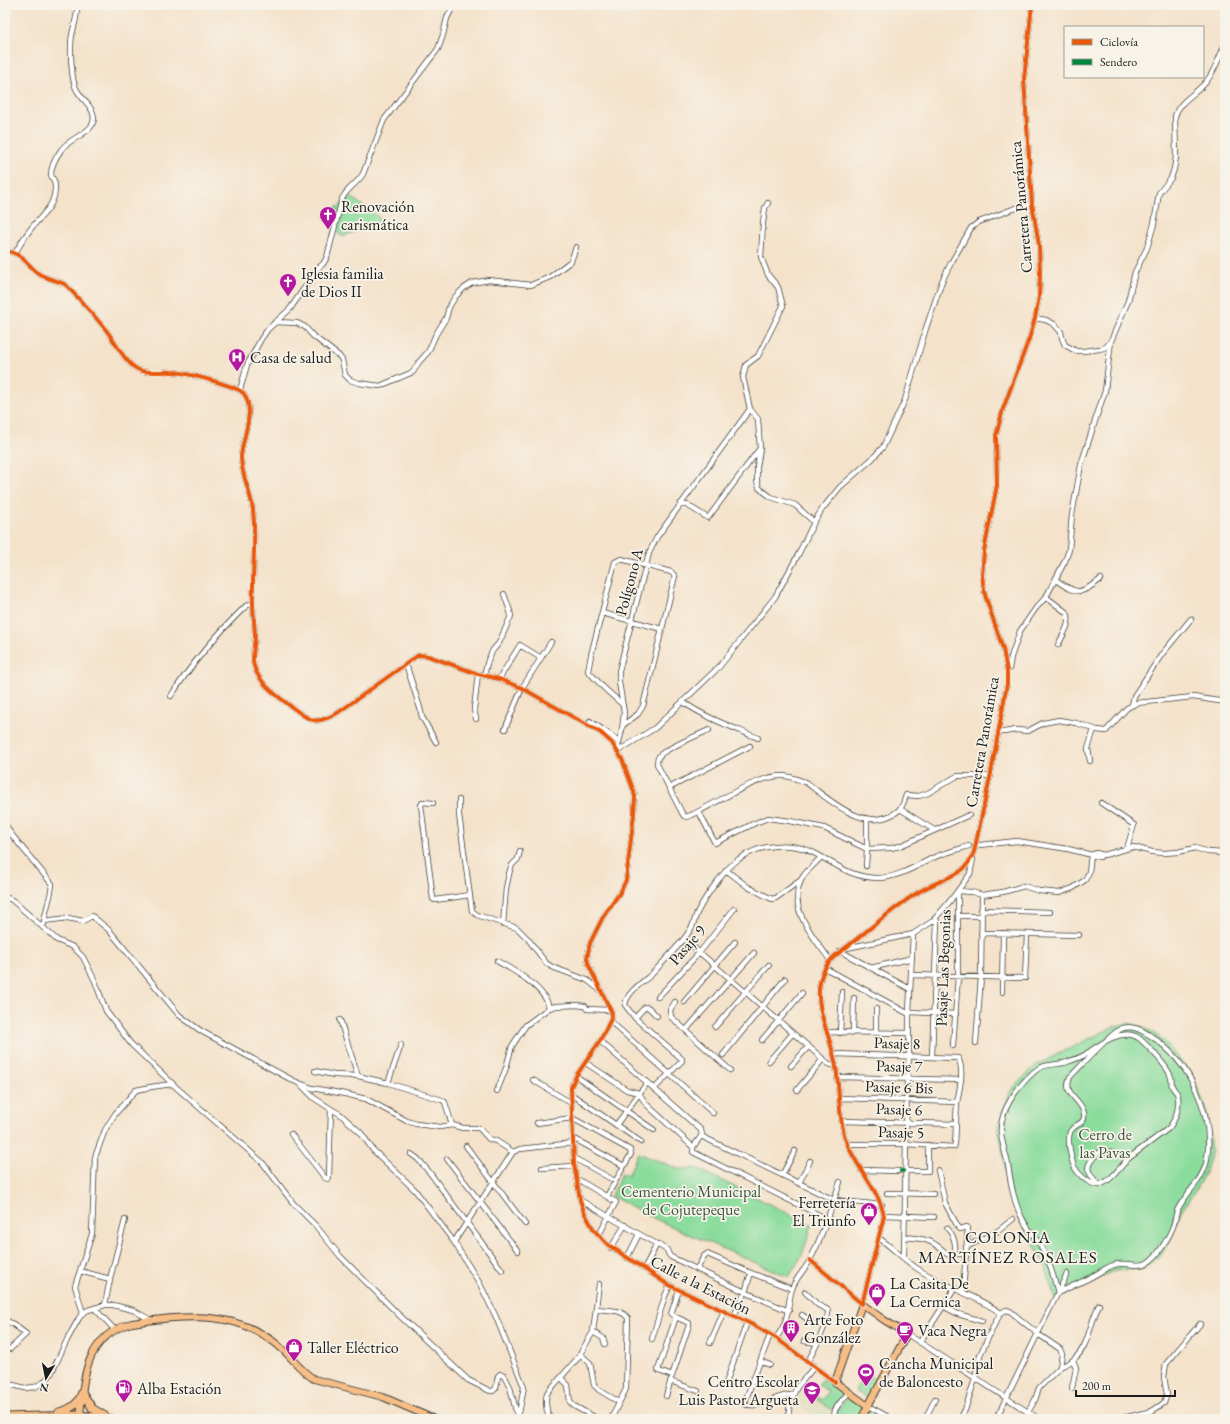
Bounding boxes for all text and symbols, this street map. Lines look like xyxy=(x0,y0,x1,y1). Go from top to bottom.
legend xyxy=(1064,26,1204,78)
text: Ciclovía xyxy=(1100,34,1138,50)
text: Sendero xyxy=(1100,54,1137,70)
street label: Carretera Panorámica xyxy=(1005,140,1037,274)
place label: Renovación carismática xyxy=(341,196,415,235)
church icon: Renovación carismática xyxy=(318,205,338,230)
place label: Iglesia familia de Dios II xyxy=(301,263,384,302)
church icon: Iglesia familia de Dios II xyxy=(278,272,298,297)
hospital icon: Casa de salud xyxy=(227,347,247,372)
place label: Casa de salud xyxy=(250,347,333,368)
street label: Polígono A xyxy=(610,545,648,618)
street label: Carretera Panorámica xyxy=(960,674,1004,809)
street label: Pasaje Las Begonias xyxy=(930,909,956,1027)
street label: Pasaje 9 xyxy=(664,920,710,969)
street label: Pasaje 8 xyxy=(873,1032,921,1054)
street label: Pasaje 7 xyxy=(876,1055,923,1077)
street label: Pasaje 6 Bis xyxy=(865,1075,933,1099)
street label: Pasaje 6 xyxy=(875,1098,923,1120)
street label: Pasaje 5 xyxy=(878,1121,924,1143)
park label: Cerro de las Pavas xyxy=(1078,1124,1132,1163)
park label: Cementerio Municipal de Cojutepeque xyxy=(621,1181,761,1220)
place label: Ferretería El Triunfo xyxy=(792,1192,857,1231)
shop icon: Ferretería El Triunfo xyxy=(859,1201,879,1226)
district label: COLONIA MARTÍNEZ ROSALES xyxy=(918,1226,1098,1268)
street label: Calle a la Estación xyxy=(647,1251,755,1320)
place label: La Casita De La Cermica xyxy=(890,1273,969,1312)
shop icon: La Casita De La Cermica xyxy=(867,1282,887,1307)
place label: Arte Foto González xyxy=(803,1309,864,1348)
building icon: Arte Foto González xyxy=(781,1318,801,1343)
cafe icon: Vaca Negra xyxy=(895,1320,915,1345)
place label: Vaca Negra xyxy=(918,1320,988,1341)
shop icon: Taller Eléctrico xyxy=(284,1337,304,1362)
place label: Taller Eléctrico xyxy=(307,1337,399,1358)
place label: Cancha Municipal de Baloncesto xyxy=(879,1353,994,1392)
north arrow xyxy=(26,1358,66,1398)
sports icon: Cancha Municipal de Baloncesto xyxy=(856,1362,876,1387)
place label: Centro Escolar Luis Pastor Argueta xyxy=(678,1371,800,1410)
scale bar xyxy=(1076,1372,1175,1398)
fuel station icon: Alba Estación xyxy=(114,1378,134,1403)
place label: Alba Estación xyxy=(136,1378,222,1399)
text: 200 m xyxy=(1082,1378,1112,1394)
text: N xyxy=(39,1380,50,1396)
school or university icon: Centro Escolar Luis Pastor Argueta xyxy=(802,1380,822,1405)

